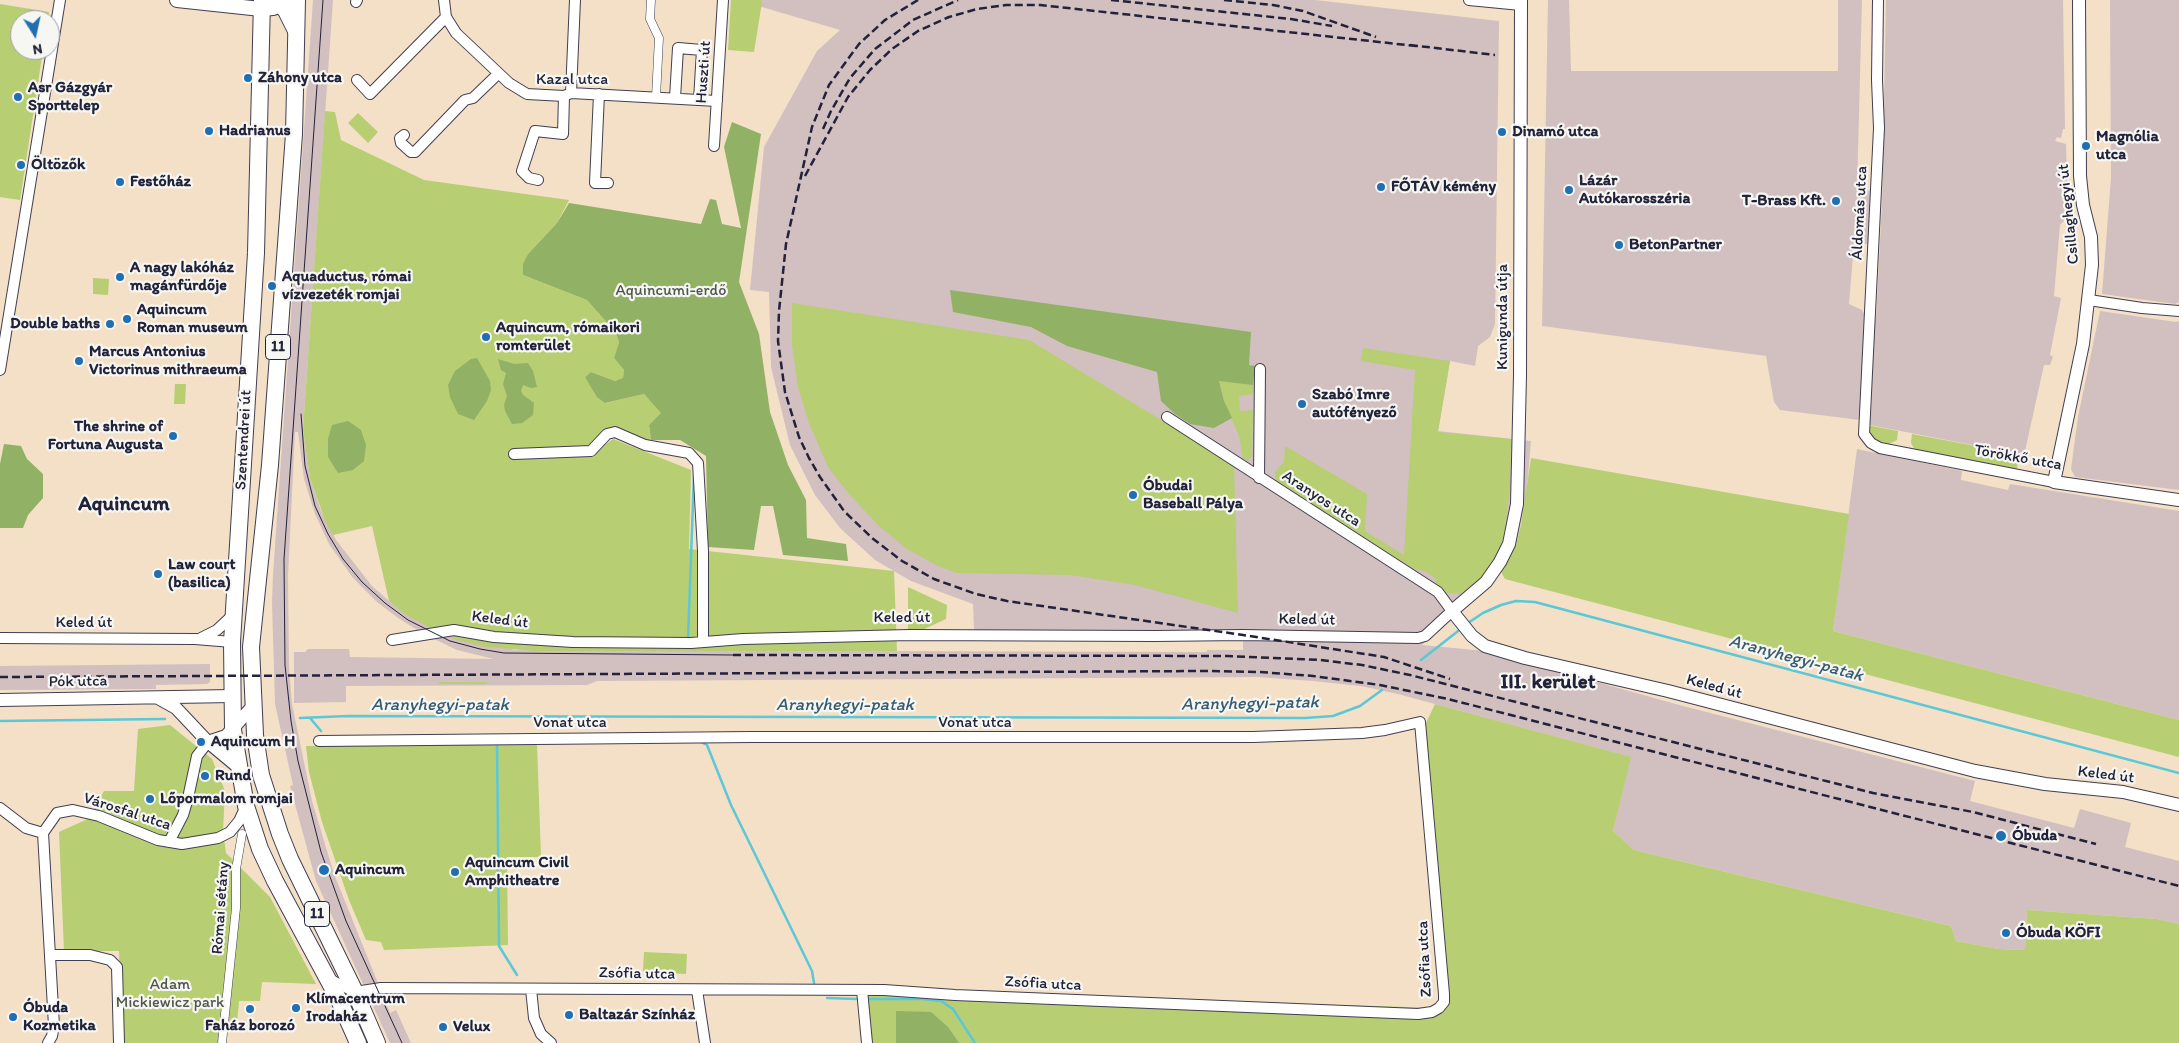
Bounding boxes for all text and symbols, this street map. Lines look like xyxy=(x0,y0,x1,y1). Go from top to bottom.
north arrow xyxy=(10,10,60,60)
text: N xyxy=(31,40,44,58)
street label: Huszti út xyxy=(692,40,716,104)
place label: Záhony utca xyxy=(258,68,342,88)
street label: Kazal utca xyxy=(536,70,608,90)
marker: Záhony utca xyxy=(242,72,254,84)
place label: Asr Gázgyár Sporttelep xyxy=(28,78,112,116)
marker: Asr Gázgyár Sporttelep xyxy=(12,91,24,103)
place label: Hadrianus xyxy=(219,121,291,141)
place label: Dinamó utca xyxy=(1512,122,1598,142)
marker: Hadrianus xyxy=(203,125,215,137)
marker: Dinamó utca xyxy=(1496,126,1508,138)
place label: Magnólia utca xyxy=(2096,127,2159,165)
marker: Magnólia utca xyxy=(2080,140,2092,152)
place label: Öltözők xyxy=(31,155,85,175)
marker: Öltözők xyxy=(15,159,27,171)
street label: Csillaghegyi út xyxy=(2054,163,2084,265)
street label: Áldomás utca xyxy=(1848,166,1872,260)
place label: Lázár Autókarosszéria xyxy=(1579,171,1690,209)
place label: Festőház xyxy=(130,172,191,192)
marker: Festőház xyxy=(114,176,126,188)
place label: FŐTÁV kémény xyxy=(1391,177,1496,197)
marker: FŐTÁV kémény xyxy=(1375,181,1387,193)
marker: Lázár Autókarosszéria xyxy=(1563,184,1575,196)
place label: T-Brass Kft. xyxy=(1742,191,1826,211)
marker: T-Brass Kft. xyxy=(1830,195,1842,207)
place label: BetonPartner xyxy=(1629,235,1722,255)
marker: BetonPartner xyxy=(1613,239,1625,251)
place label: A nagy lakóház magánfürdője xyxy=(130,258,234,296)
street label: Kunigunda útja xyxy=(1493,264,1513,370)
place label: Aquaductus, római vízvezeték romjai xyxy=(282,267,411,305)
marker: A nagy lakóház magánfürdője xyxy=(114,271,126,283)
marker: Aquaductus, római vízvezeték romjai xyxy=(266,280,278,292)
park label: Aquincumi-erdő xyxy=(616,281,726,301)
place label: Aquincum Roman museum xyxy=(137,300,248,338)
marker: Aquincum Roman museum xyxy=(121,313,133,325)
place label: Double baths xyxy=(10,314,100,334)
marker: Double baths xyxy=(104,318,116,330)
place label: Aquincum, rómaikori romterület xyxy=(496,318,640,356)
marker: Aquincum, rómaikori romterület xyxy=(480,331,492,343)
road number: 11 xyxy=(266,334,290,360)
place label: Marcus Antonius Victorinus mithraeuma xyxy=(89,342,247,380)
marker: Marcus Antonius Victorinus mithraeuma xyxy=(73,355,85,367)
place label: Szabó Imre autófényező xyxy=(1312,385,1397,423)
street label: Szentendrei út xyxy=(232,389,256,491)
marker: Szabó Imre autófényező xyxy=(1296,398,1308,410)
place label: The shrine of Fortuna Augusta xyxy=(48,417,163,455)
marker: The shrine of Fortuna Augusta xyxy=(167,430,179,442)
street label: Törökkő utca xyxy=(1973,441,2063,475)
street label: Aranyos utca xyxy=(1278,466,1364,532)
place label: Óbudai Baseball Pálya xyxy=(1143,476,1243,514)
marker: Óbudai Baseball Pálya xyxy=(1127,489,1139,501)
district label: Aquincum xyxy=(78,492,170,518)
place label: Law court (basilica) xyxy=(168,555,235,593)
marker: Law court (basilica) xyxy=(152,568,164,580)
street label: Keled út xyxy=(471,607,529,633)
street label: Keled út xyxy=(874,608,930,628)
street label: Keled út xyxy=(1278,610,1336,630)
street label: Keled út xyxy=(56,613,112,633)
water label: Aranyhegyi-patak xyxy=(1727,631,1865,687)
district label: III. kerület xyxy=(1500,670,1596,696)
street label: Keled út xyxy=(1684,670,1744,704)
street label: Pók utca xyxy=(48,672,108,692)
water label: Aranyhegyi-patak xyxy=(1181,692,1319,716)
water label: Aranyhegyi-patak xyxy=(371,694,509,716)
water label: Aranyhegyi-patak xyxy=(776,694,914,716)
street label: Vonat utca xyxy=(533,713,607,733)
street label: Vonat utca xyxy=(938,713,1012,733)
place label: Aquincum H xyxy=(211,732,295,752)
marker: Aquincum H xyxy=(195,736,207,748)
street label: Keled út xyxy=(2077,762,2135,788)
place label: Rund xyxy=(215,766,251,786)
marker: Rund xyxy=(199,770,211,782)
street label: Városfal utca xyxy=(81,789,173,835)
place label: Lőpormalom romjai xyxy=(160,789,293,809)
marker: Lőpormalom romjai xyxy=(144,793,156,805)
place label: Óbuda xyxy=(2012,826,2057,846)
marker: Óbuda xyxy=(1994,829,2008,843)
place label: Aquincum Civil Amphitheatre xyxy=(465,853,569,891)
place label: Aquincum xyxy=(335,860,405,880)
street label: Római sétány xyxy=(208,861,234,955)
marker: Aquincum xyxy=(317,863,331,877)
marker: Aquincum Civil Amphitheatre xyxy=(449,866,461,878)
road number: 11 xyxy=(304,902,330,926)
street label: Zsófia utca xyxy=(1413,920,1437,998)
place label: Óbuda KÖFI xyxy=(2016,923,2101,943)
marker: Óbuda KÖFI xyxy=(2000,927,2012,939)
street label: Zsófia utca xyxy=(599,964,675,984)
street label: Zsófia utca xyxy=(1004,972,1082,996)
park label: Adam Mickiewicz park xyxy=(116,975,224,1013)
place label: Klímacentrum Irodaház xyxy=(306,989,405,1027)
place label: Óbuda Kozmetika xyxy=(23,998,96,1036)
marker: Klímacentrum Irodaház xyxy=(290,1002,302,1014)
marker: Faház borozó xyxy=(244,1003,256,1015)
place label: Baltazár Színház xyxy=(579,1005,695,1025)
marker: Baltazár Színház xyxy=(563,1009,575,1021)
marker: Óbuda Kozmetika xyxy=(7,1011,19,1023)
place label: Faház borozó xyxy=(205,1016,295,1036)
place label: Velux xyxy=(453,1017,490,1037)
marker: Velux xyxy=(437,1021,449,1033)

